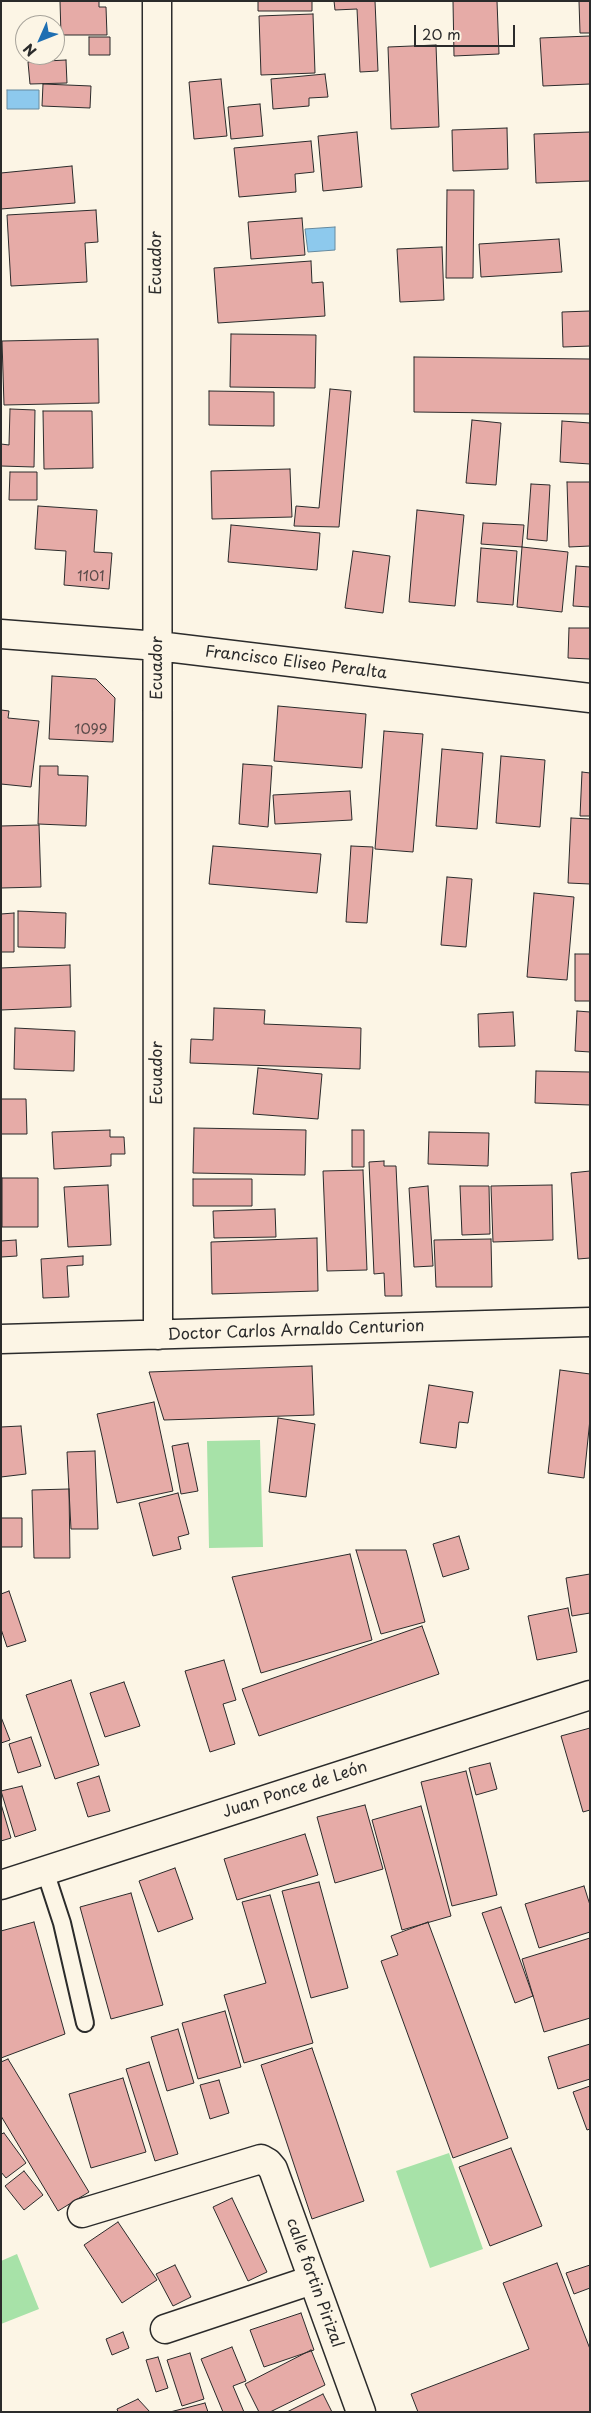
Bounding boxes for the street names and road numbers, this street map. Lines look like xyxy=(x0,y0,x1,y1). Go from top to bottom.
street label: Ecuador xyxy=(147,231,167,295)
street label: Ecuador xyxy=(148,636,168,700)
street label: Francisco Eliseo Peralta xyxy=(204,642,388,684)
street label: Ecuador xyxy=(148,1041,168,1105)
street label: Doctor Carlos Arnaldo Centurion xyxy=(167,1317,425,1345)
street label: Juan Ponce de León xyxy=(220,1758,370,1822)
street label: calle fortin Pirizal xyxy=(282,2216,346,2350)

